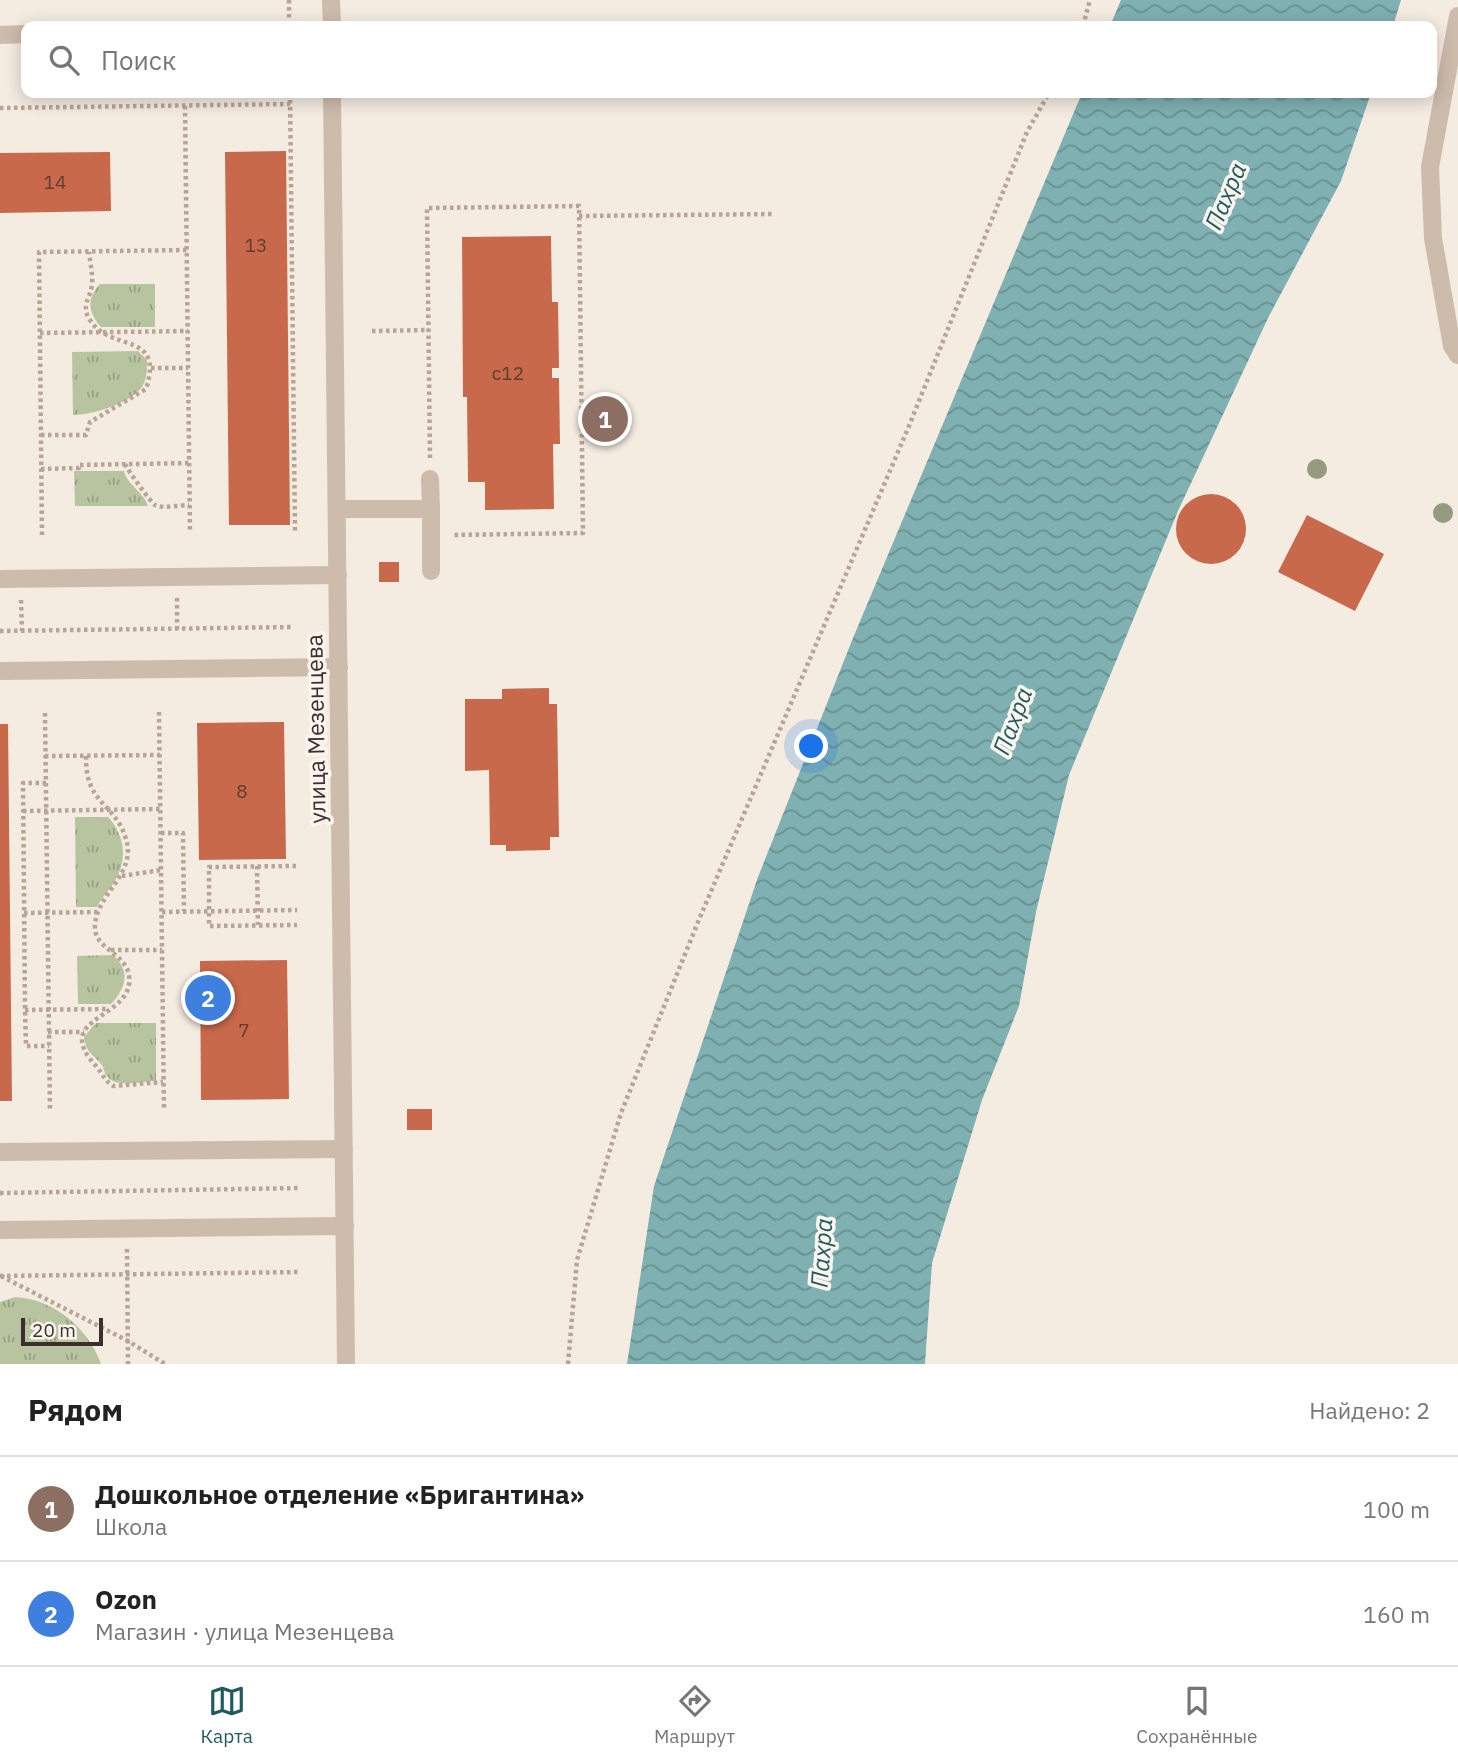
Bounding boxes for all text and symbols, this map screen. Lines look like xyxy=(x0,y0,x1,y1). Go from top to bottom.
search box xyxy=(21,21,1437,98)
icon: search xyxy=(45,41,83,79)
text: Поиск xyxy=(101,43,176,77)
water label: Пахра xyxy=(1197,158,1253,234)
house number: 14 xyxy=(44,170,66,194)
house number: 13 xyxy=(245,233,267,257)
house number: с12 xyxy=(492,361,524,385)
pin: 1 xyxy=(582,393,628,445)
street label: улица Мезенцева xyxy=(298,634,332,824)
water label: Пахра xyxy=(985,683,1039,759)
your location xyxy=(794,729,828,763)
house number: 8 xyxy=(236,779,248,803)
pin: 2 xyxy=(185,972,231,1024)
house number: 7 xyxy=(238,1018,250,1042)
water label: Пахра xyxy=(803,1217,839,1289)
scale bar xyxy=(21,1315,103,1347)
text: 20 m xyxy=(32,1318,76,1342)
text: Рядом xyxy=(28,1390,123,1429)
text: Найдено: 2 xyxy=(1309,1395,1430,1425)
text: Дошкольное отделение «Бригантина» xyxy=(95,1477,584,1511)
text: 1 xyxy=(44,1494,58,1524)
text: 100 m xyxy=(1363,1494,1430,1524)
text: Школа xyxy=(95,1511,167,1541)
text: Ozon xyxy=(95,1582,157,1616)
text: 2 xyxy=(44,1599,58,1629)
text: 160 m xyxy=(1363,1599,1430,1629)
text: Магазин · улица Мезенцева xyxy=(95,1616,394,1646)
tab: Карта xyxy=(201,1682,253,1748)
tab: Маршрут xyxy=(654,1682,735,1748)
tab: Сохранённые xyxy=(1136,1682,1257,1748)

